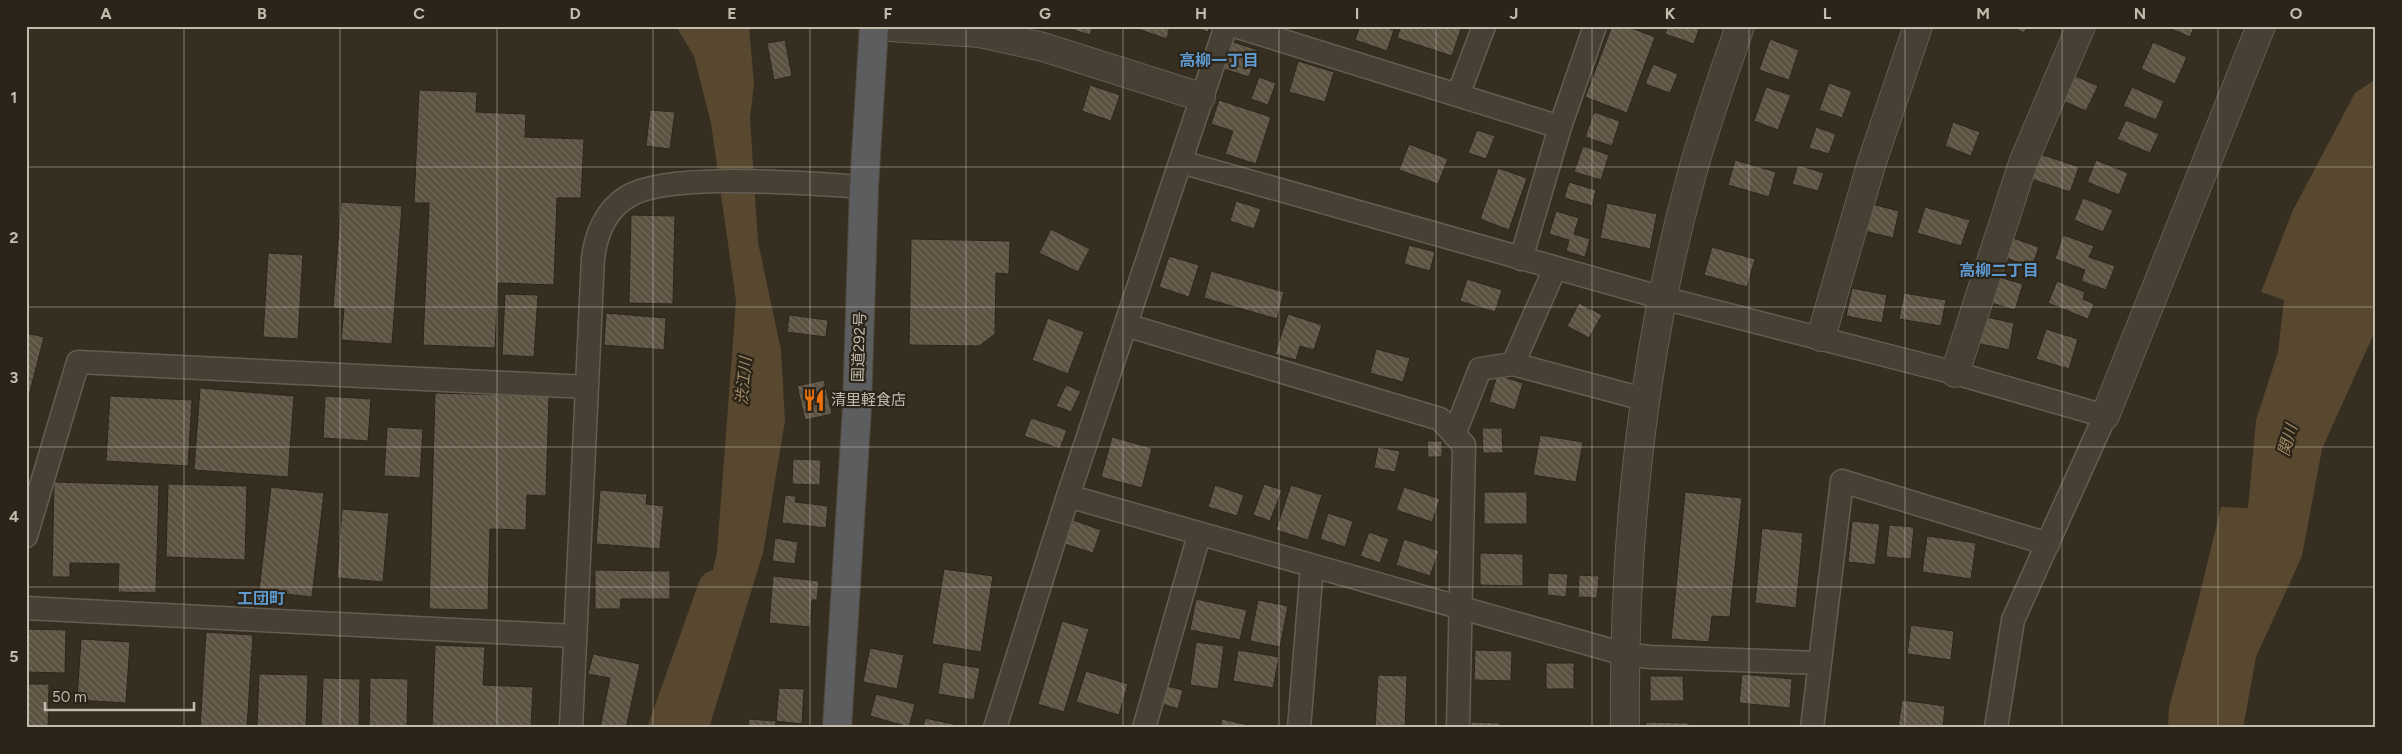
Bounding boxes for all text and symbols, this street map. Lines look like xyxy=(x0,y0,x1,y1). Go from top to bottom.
text: A xyxy=(100,4,112,23)
text: B xyxy=(257,4,267,23)
text: C xyxy=(413,4,425,23)
text: D xyxy=(569,4,581,23)
text: E xyxy=(727,4,737,23)
text: F xyxy=(884,4,893,23)
text: G xyxy=(1039,4,1051,23)
text: H xyxy=(1195,4,1207,23)
text: I xyxy=(1355,4,1359,23)
text: J xyxy=(1510,4,1518,23)
text: K xyxy=(1665,4,1676,23)
text: L xyxy=(1823,4,1832,23)
text: M xyxy=(1976,4,1990,23)
text: N xyxy=(2134,4,2146,23)
text: O xyxy=(2290,4,2303,23)
district label: 高柳一丁目 xyxy=(1179,51,1259,70)
text: 1 xyxy=(11,88,17,107)
text: 2 xyxy=(9,228,19,247)
district label: 高柳二丁目 xyxy=(1959,261,2039,280)
street label: 国道292号 xyxy=(849,312,869,382)
water label: 渋江川 xyxy=(732,354,755,406)
text: 3 xyxy=(10,368,19,387)
restaurant icon: 清里軽食店 xyxy=(801,387,827,413)
place label: 清里軽食店 xyxy=(831,391,906,409)
water label: 関川 xyxy=(2274,420,2302,458)
text: 4 xyxy=(9,507,19,526)
district label: 工団町 xyxy=(237,589,285,608)
text: 5 xyxy=(9,647,19,666)
scale bar xyxy=(45,679,194,711)
text: 50 m xyxy=(52,688,87,706)

